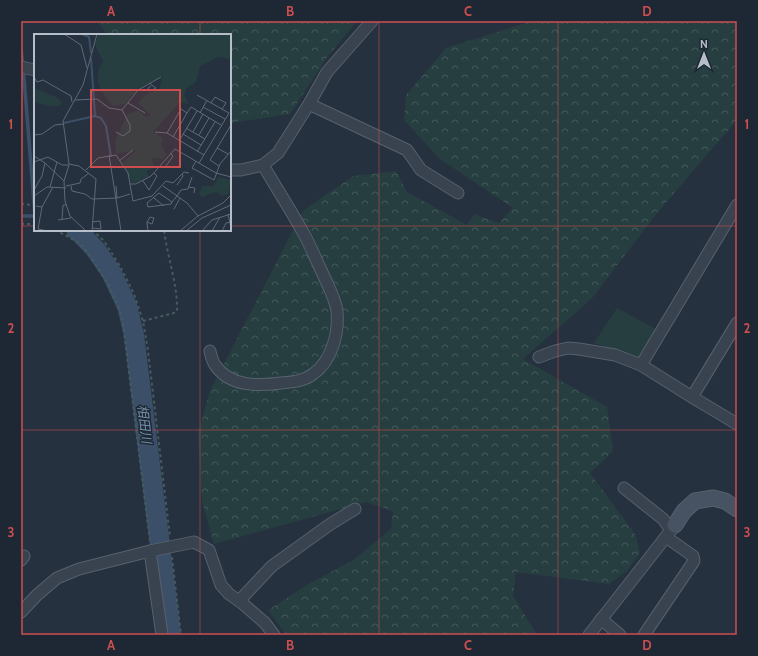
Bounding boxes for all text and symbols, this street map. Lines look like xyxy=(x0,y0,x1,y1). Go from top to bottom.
text: A xyxy=(107,3,116,19)
text: B xyxy=(286,3,294,19)
text: C xyxy=(464,3,472,19)
text: D xyxy=(642,3,652,19)
inset map xyxy=(34,34,231,231)
north arrow xyxy=(684,34,724,74)
text: N xyxy=(700,37,708,51)
text: 1 xyxy=(9,116,13,132)
text: 1 xyxy=(745,116,749,132)
text: 2 xyxy=(8,320,15,336)
text: 2 xyxy=(744,320,751,336)
water label: 相田川 xyxy=(135,404,156,446)
text: 3 xyxy=(7,524,15,540)
text: 3 xyxy=(743,524,751,540)
text: A xyxy=(107,637,116,653)
text: B xyxy=(286,637,294,653)
text: C xyxy=(464,637,472,653)
text: D xyxy=(642,637,652,653)

